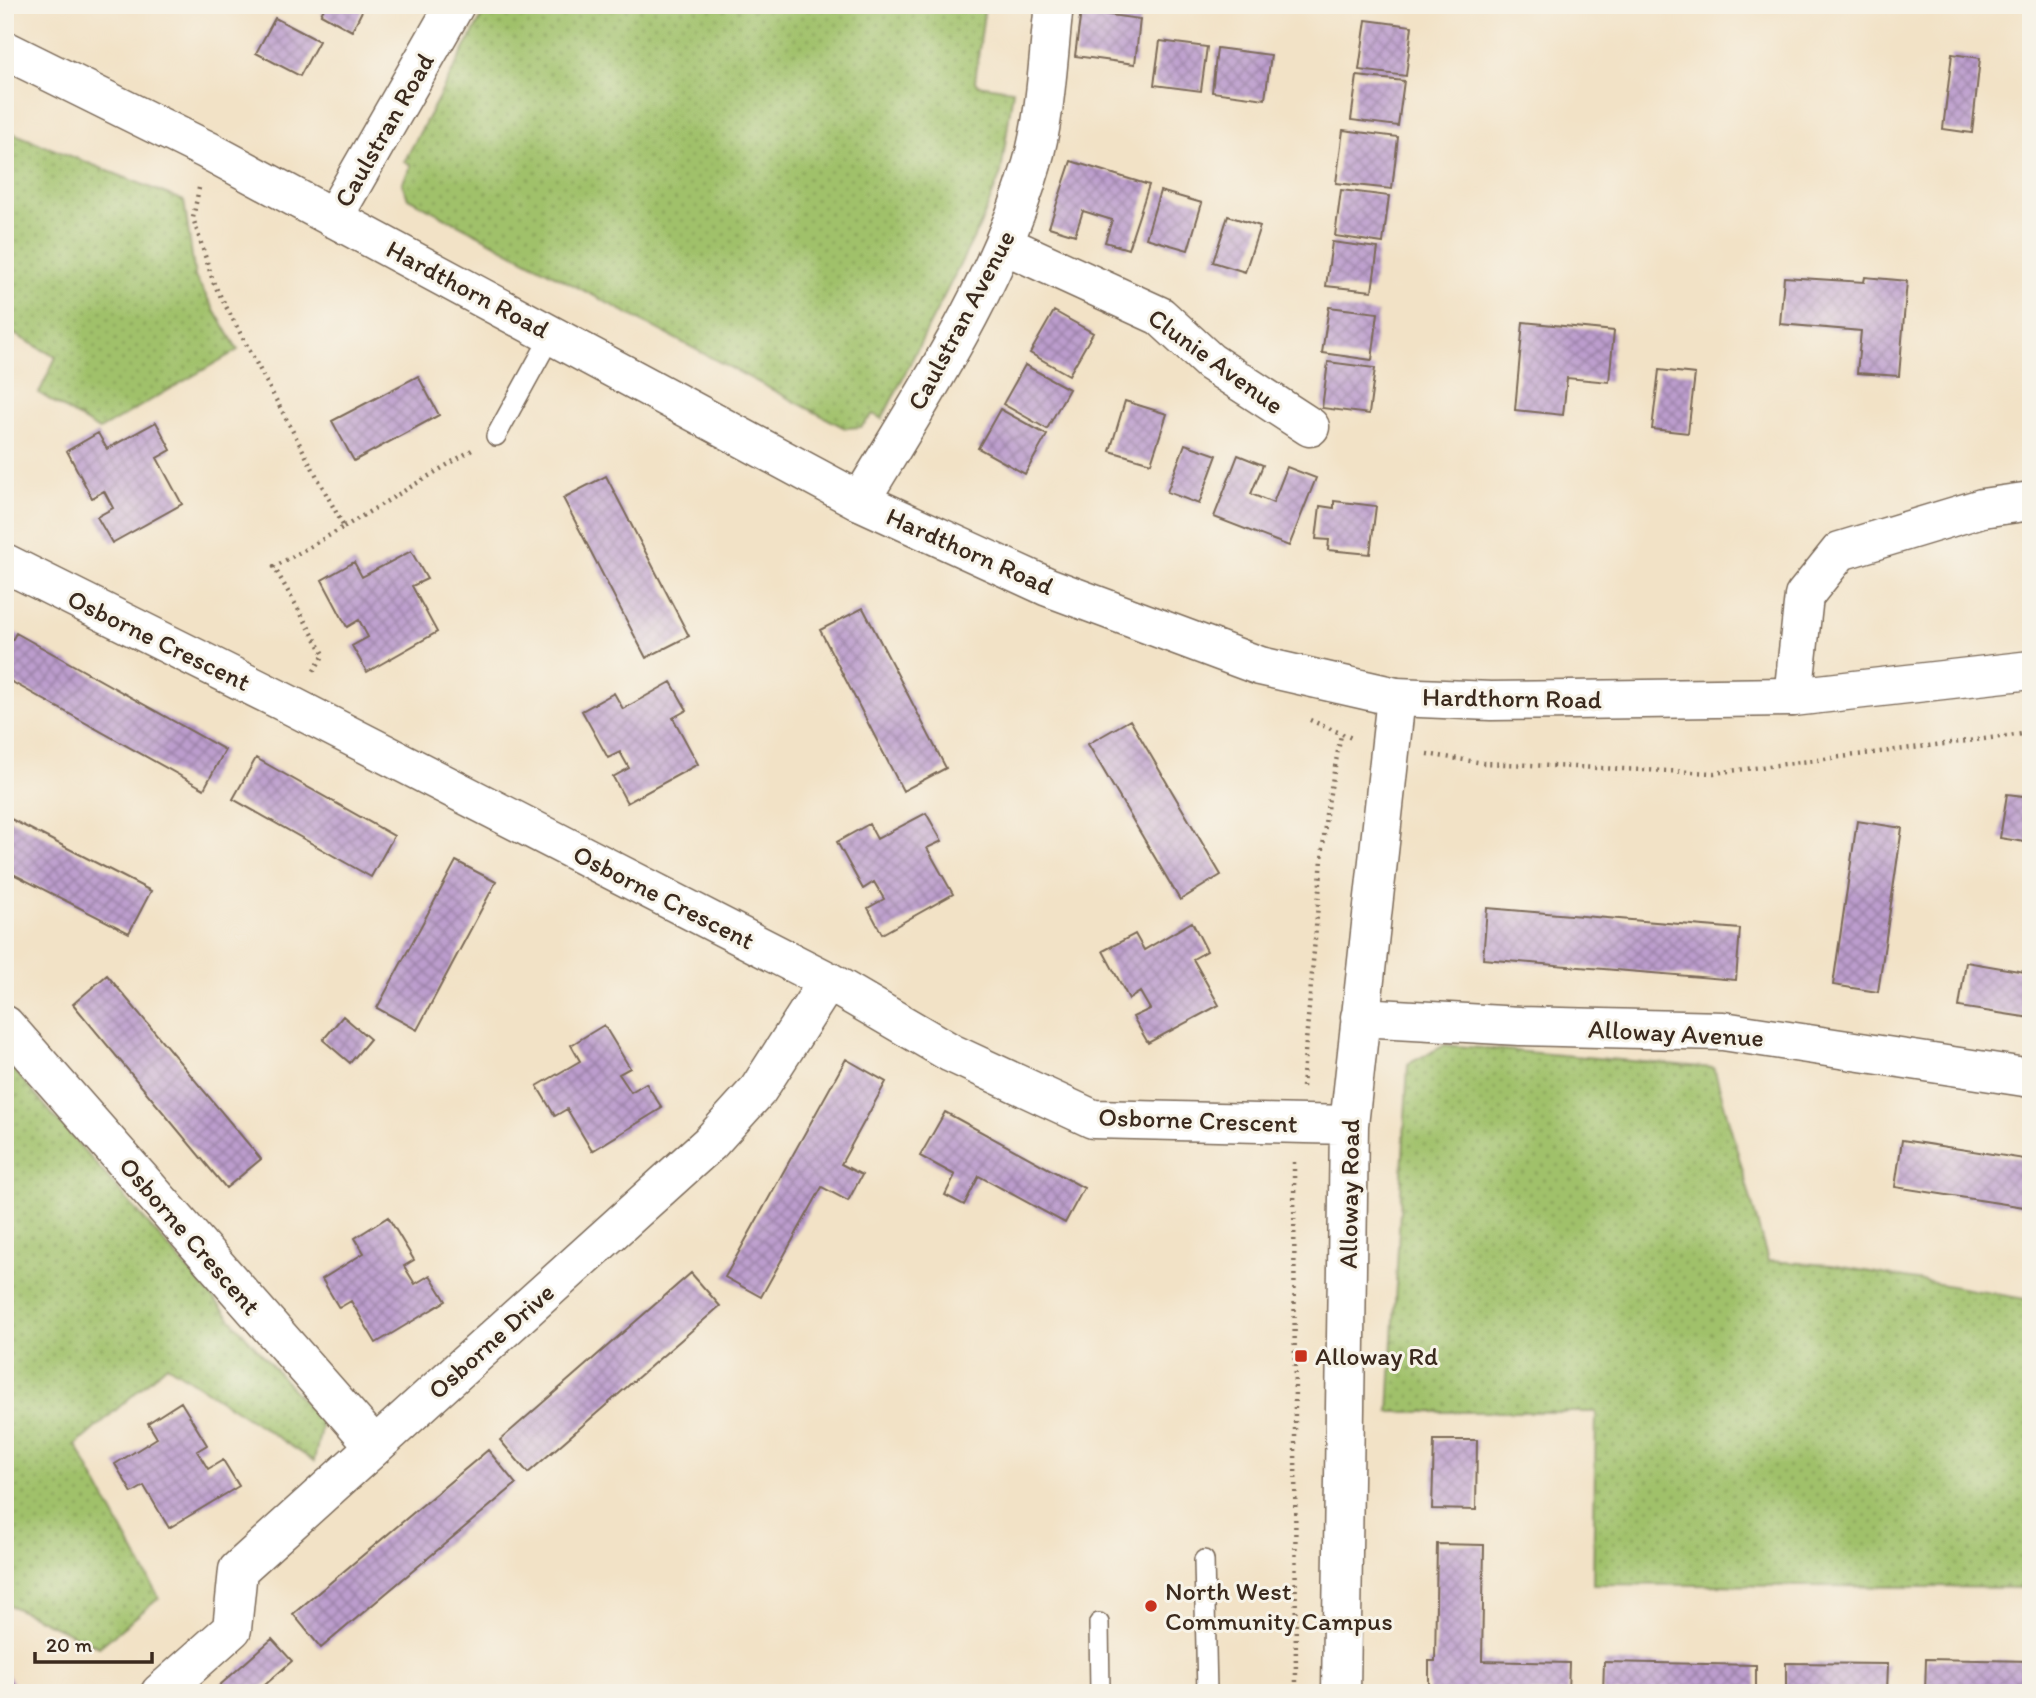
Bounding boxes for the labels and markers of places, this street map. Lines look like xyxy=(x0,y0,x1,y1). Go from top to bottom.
place label: Alloway Rd xyxy=(1315,1340,1438,1372)
marker: Alloway Rd xyxy=(1293,1348,1309,1364)
place label: North West Community Campus xyxy=(1165,1575,1393,1637)
marker: North West Community Campus xyxy=(1143,1598,1159,1614)

